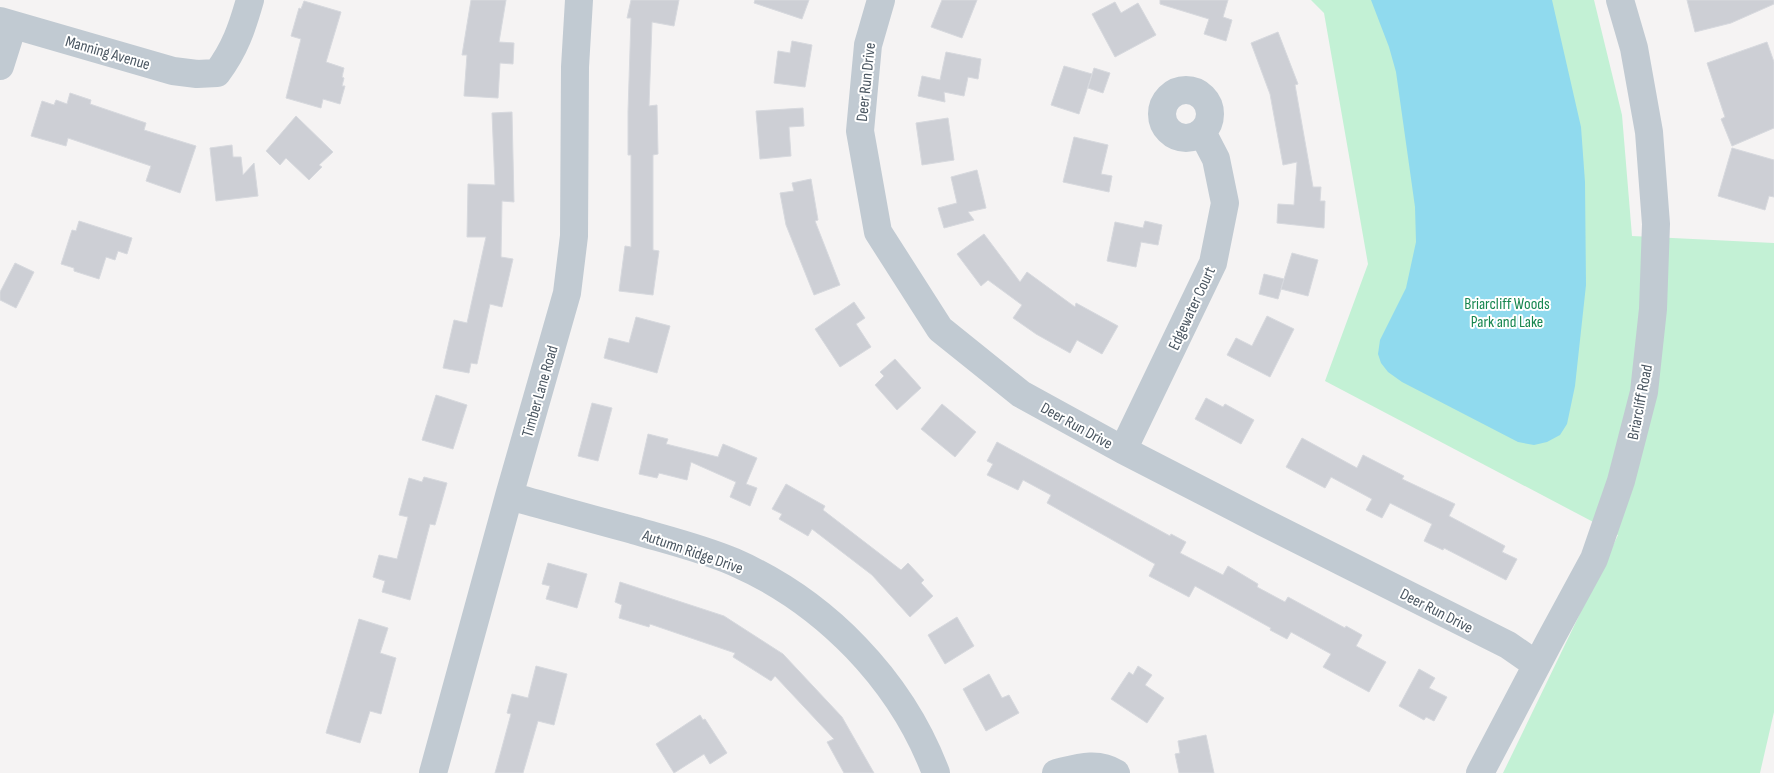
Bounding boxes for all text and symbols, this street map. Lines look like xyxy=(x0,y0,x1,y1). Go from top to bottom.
street label: Manning Avenue xyxy=(63,32,152,75)
street label: Deer Run Drive xyxy=(853,42,880,123)
street label: Edgewater Court xyxy=(1165,264,1220,353)
park label: Briarcliff Woods Park and Lake xyxy=(1464,295,1550,332)
street label: Timber Lane Road xyxy=(518,343,563,439)
street label: Briarcliff Road xyxy=(1624,363,1657,442)
street label: Deer Run Drive xyxy=(1037,399,1116,454)
street label: Autumn Ridge Drive xyxy=(639,526,745,579)
street label: Deer Run Drive xyxy=(1397,585,1476,638)

